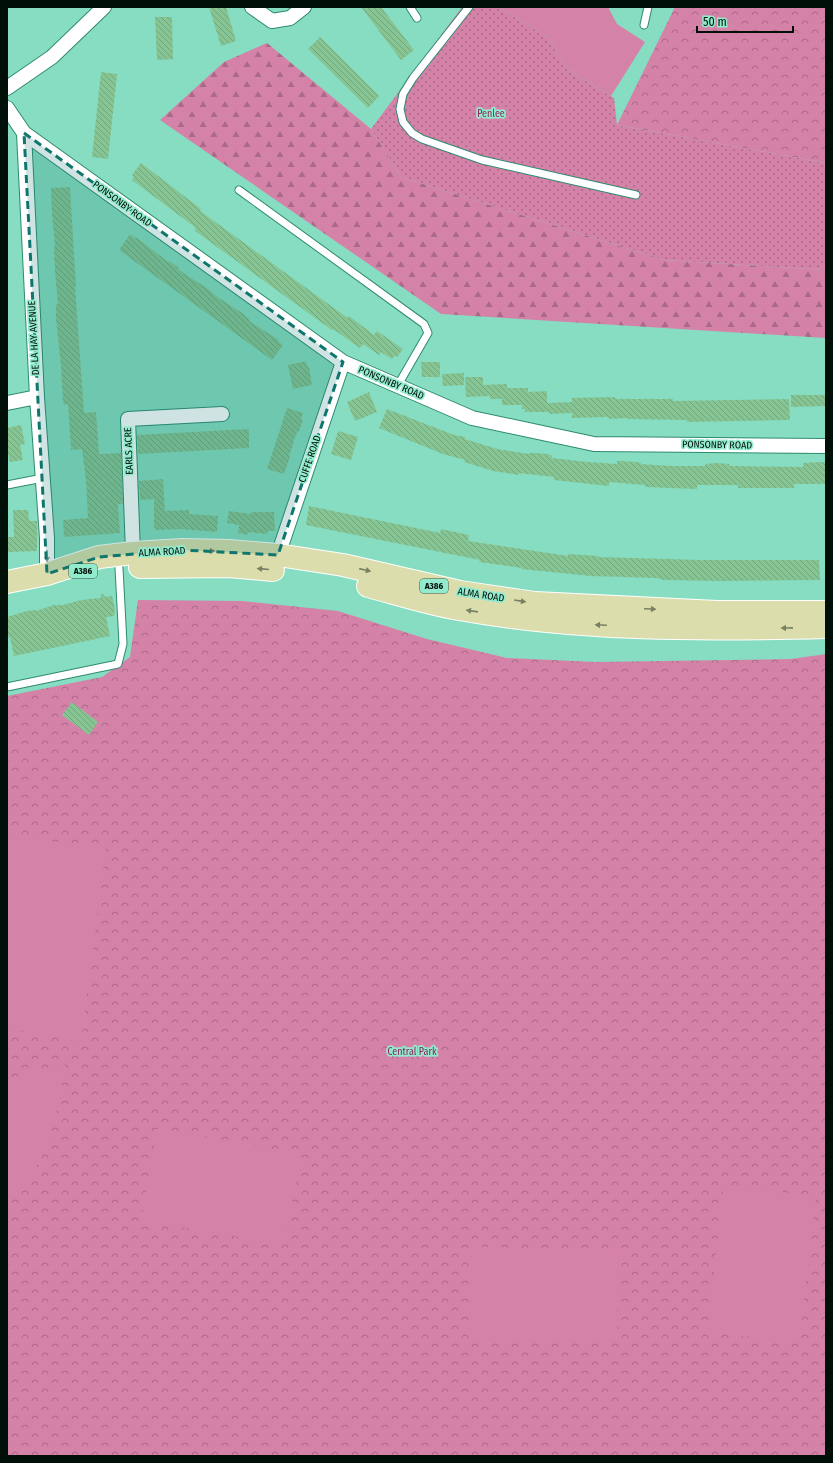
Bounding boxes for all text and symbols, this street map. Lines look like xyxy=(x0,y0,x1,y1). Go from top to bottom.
scale bar xyxy=(697,8,793,34)
text: 50 m xyxy=(703,15,727,29)
park label: Penlee xyxy=(477,108,505,120)
street label: PONSONBY ROAD xyxy=(90,179,154,230)
street label: DE LA HAY AVENUE xyxy=(26,300,42,376)
street label: PONSONBY ROAD xyxy=(356,364,426,402)
street label: EARLS ACRE xyxy=(122,427,136,475)
street label: CUFFE ROAD xyxy=(296,434,324,484)
street label: PONSONBY ROAD xyxy=(682,438,752,452)
street label: ALMA ROAD xyxy=(138,545,186,559)
one-way arrow xyxy=(203,548,216,554)
one-way arrow xyxy=(44,550,50,563)
road number: A386 xyxy=(69,564,97,578)
one-way arrow xyxy=(256,566,269,573)
one-way arrow xyxy=(359,568,372,574)
road number: A386 xyxy=(420,579,448,593)
street label: ALMA ROAD xyxy=(457,585,505,605)
one-way arrow xyxy=(514,598,526,604)
one-way arrow xyxy=(644,606,657,612)
one-way arrow xyxy=(466,608,478,614)
one-way arrow xyxy=(595,621,607,628)
one-way arrow xyxy=(780,625,793,631)
park label: Central Park xyxy=(387,1046,437,1058)

